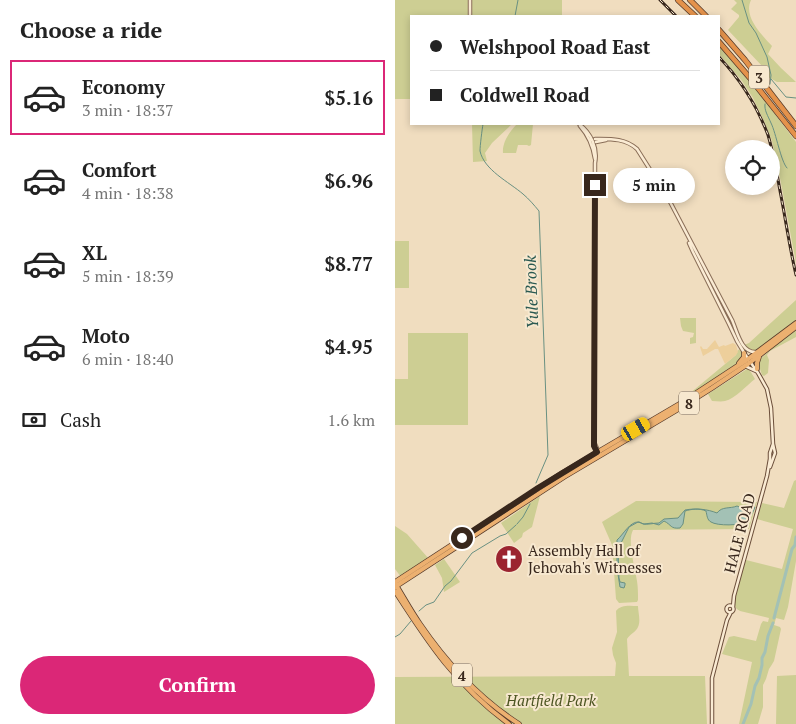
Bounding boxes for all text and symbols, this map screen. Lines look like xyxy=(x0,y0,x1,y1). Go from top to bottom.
text: Choose a ride xyxy=(20,15,162,44)
text: Welshpool Road East xyxy=(460,34,650,59)
road number: 3 xyxy=(749,66,769,88)
text: Economy xyxy=(82,74,165,99)
icon: car xyxy=(22,75,67,120)
text: Coldwell Road xyxy=(460,82,590,107)
text: $5.16 xyxy=(324,85,373,110)
text: 3 min · 18:37 xyxy=(82,99,174,121)
map controls xyxy=(725,140,780,195)
button: locate xyxy=(725,140,780,195)
text: Comfort xyxy=(82,157,157,182)
icon: car xyxy=(22,158,67,203)
text: $6.96 xyxy=(324,168,373,193)
callout: 5 min xyxy=(613,168,695,202)
route end xyxy=(584,174,606,196)
text: 5 min xyxy=(632,174,676,196)
text: 4 min · 18:38 xyxy=(82,182,174,204)
text: XL xyxy=(82,240,107,265)
icon: car xyxy=(22,241,67,286)
text: $8.77 xyxy=(324,251,373,276)
water label: Yule Brook xyxy=(519,255,543,329)
text: 5 min · 18:39 xyxy=(82,265,174,287)
text: Moto xyxy=(82,323,130,348)
icon: car xyxy=(22,324,67,369)
text: $4.95 xyxy=(324,334,373,359)
text: 6 min · 18:40 xyxy=(82,348,174,370)
road number: 8 xyxy=(679,392,699,414)
icon: cash xyxy=(20,406,48,434)
text: Cash xyxy=(60,407,101,432)
text: 1.6 km xyxy=(328,409,375,431)
car xyxy=(619,415,652,443)
street label: HALE ROAD xyxy=(719,491,759,575)
route start xyxy=(451,527,473,549)
place label: Assembly Hall of Jehovah's Witnesses xyxy=(528,540,662,577)
church icon: Assembly Hall of Jehovah's Witnesses xyxy=(494,544,524,574)
button: Confirm xyxy=(20,656,375,714)
road number: 4 xyxy=(452,664,472,686)
park label: Hartfield Park xyxy=(505,690,597,710)

